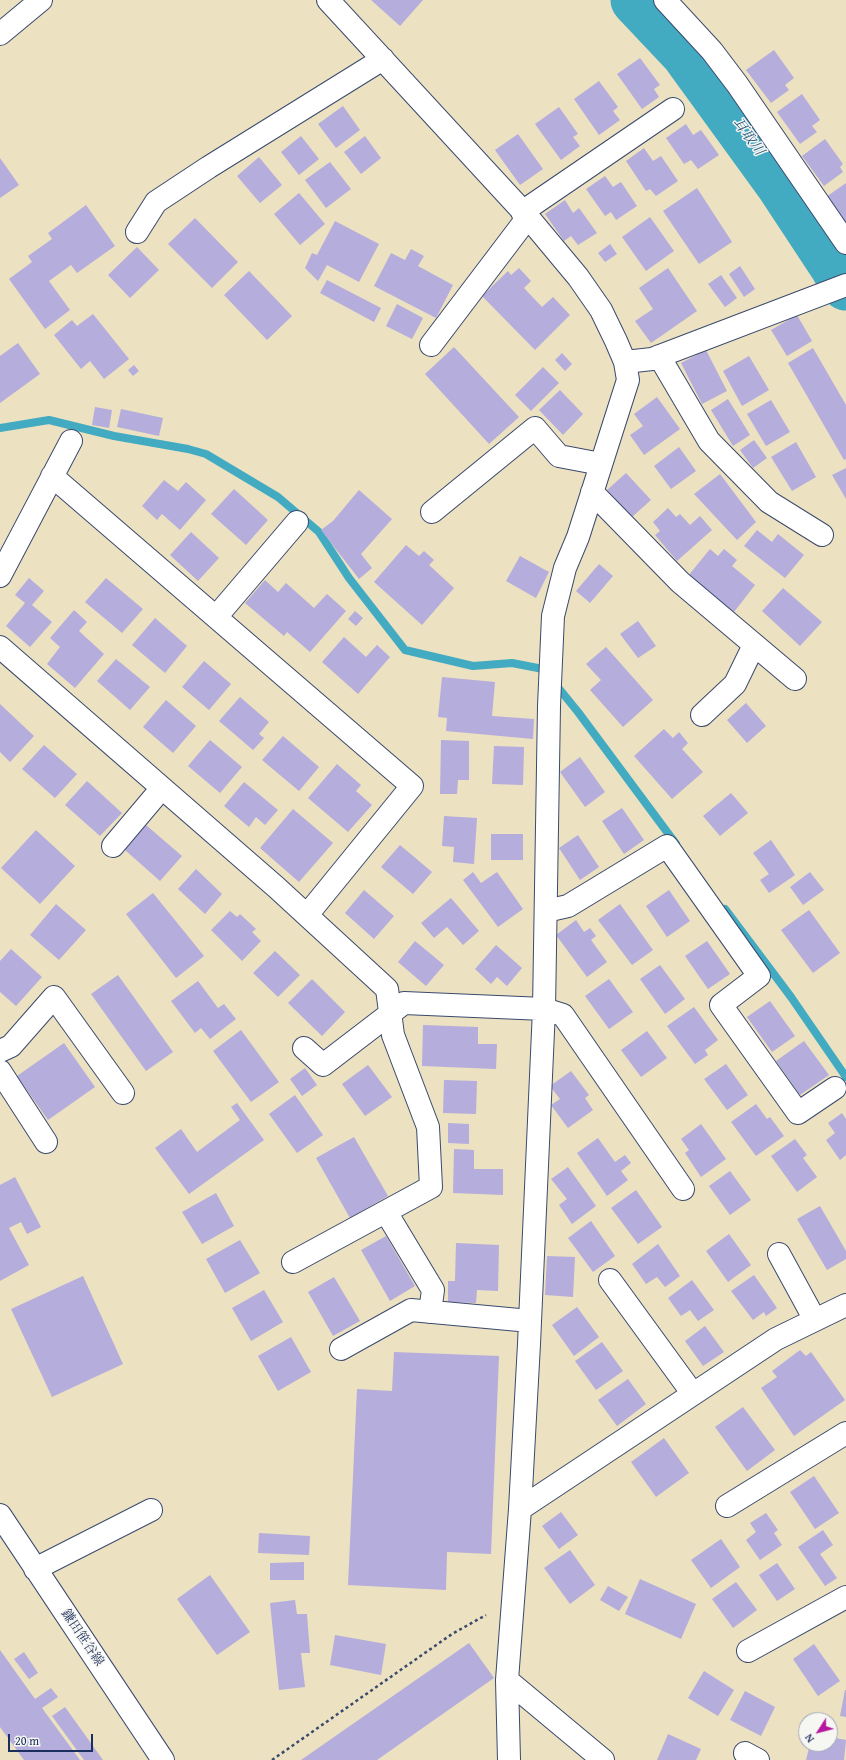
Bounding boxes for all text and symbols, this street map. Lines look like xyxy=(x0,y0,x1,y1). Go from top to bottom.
water label: 耳取川 xyxy=(729,115,767,159)
street label: 鎌田笹谷線 xyxy=(57,1607,107,1669)
north arrow xyxy=(798,1712,838,1752)
scale bar xyxy=(10,1726,95,1752)
text: N xyxy=(800,1731,818,1746)
text: 20 m xyxy=(15,1732,39,1749)

